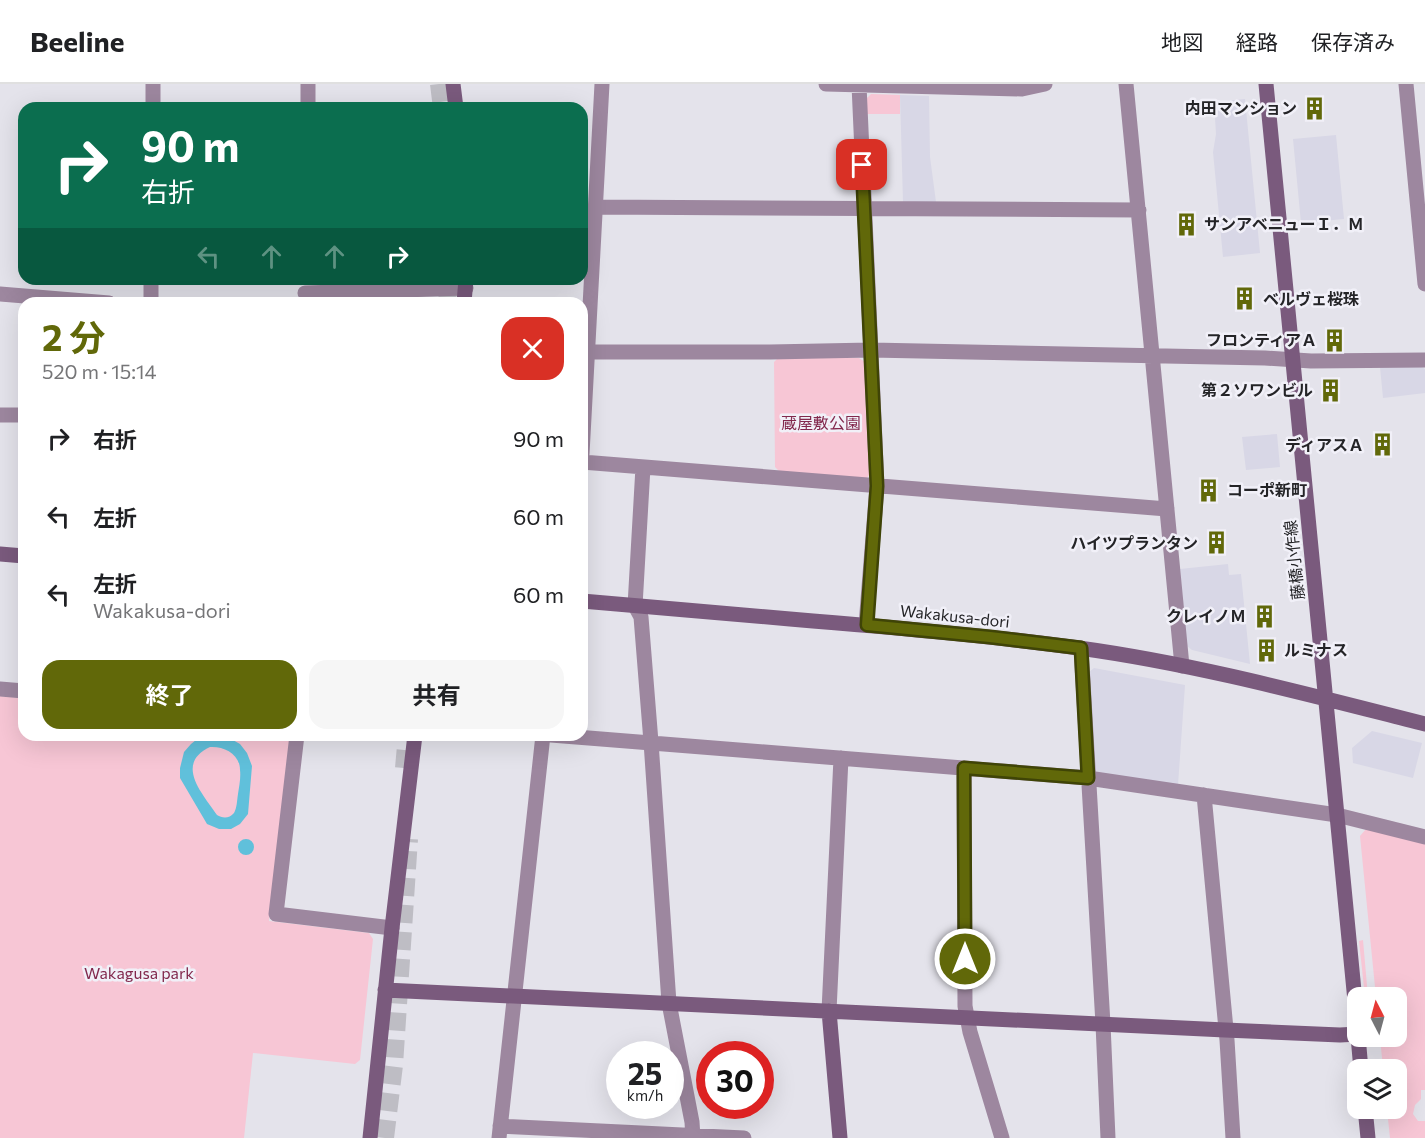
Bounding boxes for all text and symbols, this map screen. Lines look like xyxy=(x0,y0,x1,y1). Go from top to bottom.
text: Beeline xyxy=(30,24,124,58)
text: 地図 xyxy=(1161,29,1203,54)
text: 経路 xyxy=(1236,29,1278,54)
text: 保存済み xyxy=(1311,29,1395,54)
building icon: 内田マンション xyxy=(1302,95,1328,121)
place label: 内田マンション xyxy=(1185,98,1297,117)
text: 90 m xyxy=(141,119,240,171)
icon: right xyxy=(42,126,120,204)
pin xyxy=(836,139,887,190)
icon: arrive xyxy=(845,148,878,181)
text: 右折 xyxy=(141,175,195,208)
building icon: サンアベニューＩ．Ｍ xyxy=(1173,211,1199,237)
place label: サンアベニューＩ．Ｍ xyxy=(1204,214,1364,233)
icon: left xyxy=(192,240,225,273)
icon: ahead xyxy=(255,240,288,273)
icon: ahead xyxy=(318,240,351,273)
icon: right xyxy=(381,240,414,273)
building icon: ベルヴェ桜珠 xyxy=(1232,286,1258,312)
place label: ベルヴェ桜珠 xyxy=(1263,289,1359,308)
text: 2 分 xyxy=(42,314,105,358)
button: close xyxy=(501,317,564,380)
building icon: フロンティアＡ xyxy=(1322,327,1348,353)
place label: フロンティアＡ xyxy=(1206,330,1317,349)
text: 520 m · 15:14 xyxy=(42,359,157,383)
building icon: 第２ソワンビル xyxy=(1318,377,1344,403)
place label: 第２ソワンビル xyxy=(1201,380,1313,399)
park label: 蔵屋敷公園 xyxy=(781,413,861,432)
icon: right xyxy=(42,422,75,455)
text: 90 m xyxy=(513,425,564,452)
text: 右折 xyxy=(93,426,137,453)
building icon: ディアスＡ xyxy=(1369,432,1395,458)
place label: ディアスＡ xyxy=(1285,435,1364,454)
building icon: コーポ新町 xyxy=(1196,477,1222,503)
place label: コーポ新町 xyxy=(1227,480,1307,499)
icon: left xyxy=(42,500,75,533)
text: 60 m xyxy=(513,503,564,530)
text: 左折 xyxy=(93,504,137,531)
street label: 藤橋小作線 xyxy=(1280,519,1307,601)
building icon: ハイツプランタン xyxy=(1203,530,1229,556)
place label: ハイツプランタン xyxy=(1070,533,1198,552)
text: 左折 xyxy=(93,570,137,597)
icon: left xyxy=(42,578,75,611)
text: 60 m xyxy=(513,581,564,608)
text: Wakakusa-dori xyxy=(93,598,231,622)
street label: Wakakusa-dori xyxy=(899,600,1011,631)
building icon: クレイノＭ xyxy=(1251,603,1277,629)
place label: クレイノＭ xyxy=(1166,606,1246,625)
building icon: ルミナス xyxy=(1253,637,1279,663)
place label: ルミナス xyxy=(1284,640,1348,659)
button: 終了 xyxy=(42,660,297,729)
button: 共有 xyxy=(309,660,564,729)
position arrow xyxy=(933,927,997,991)
park label: Wakagusa park xyxy=(84,963,194,982)
north arrow xyxy=(1347,987,1407,1047)
map controls xyxy=(1347,987,1407,1119)
speed limit sign: 30 xyxy=(696,1041,774,1119)
text: 25 xyxy=(628,1054,662,1091)
button: layers xyxy=(1347,1059,1407,1119)
text: km/h xyxy=(627,1086,663,1104)

